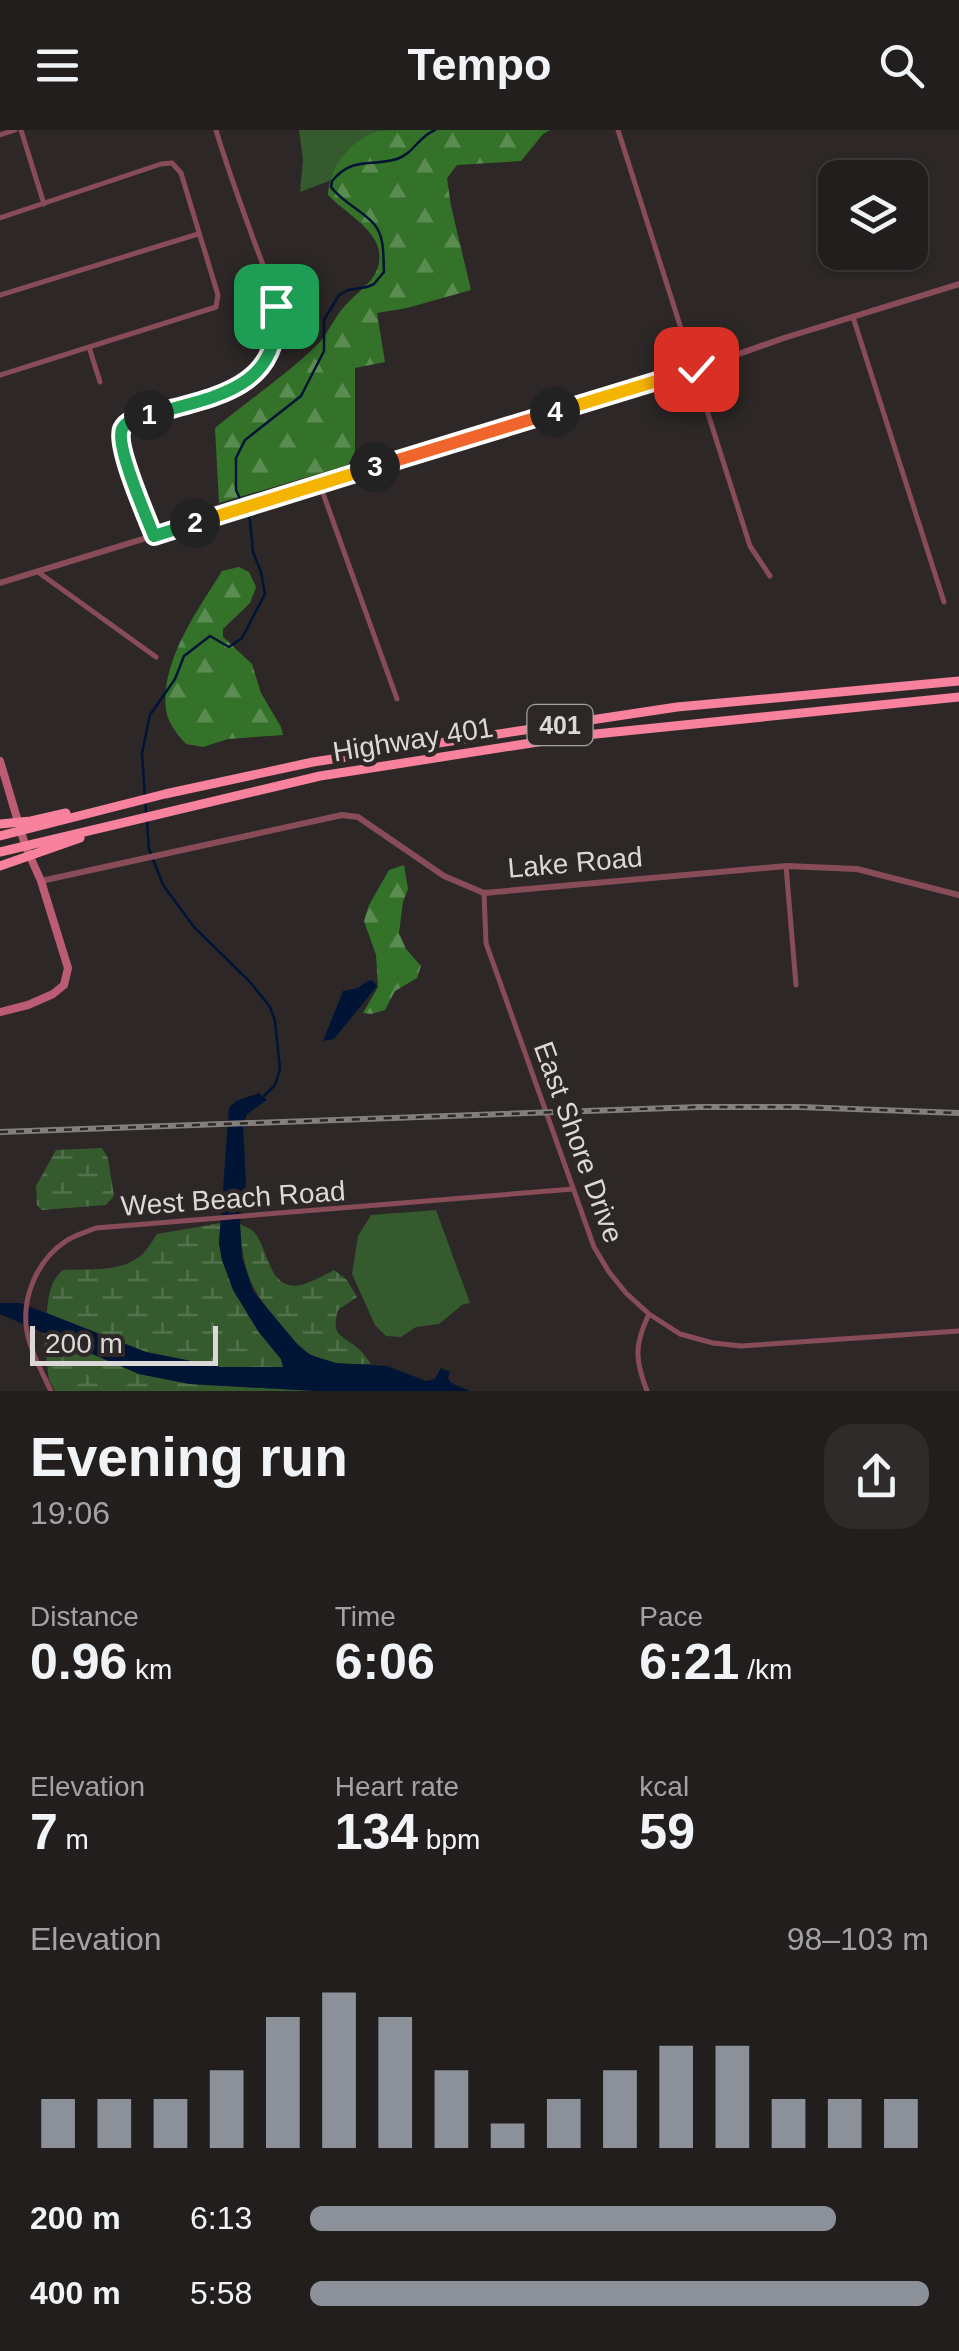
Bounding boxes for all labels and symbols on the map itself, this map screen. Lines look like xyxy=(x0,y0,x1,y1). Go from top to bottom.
pin xyxy=(234,264,319,349)
pin xyxy=(654,327,739,412)
pin: 4 xyxy=(530,387,580,437)
pin: 1 xyxy=(124,390,174,440)
pin: 3 xyxy=(350,442,400,492)
pin: 2 xyxy=(170,498,220,548)
road number: 401 xyxy=(528,705,592,745)
street label: Highway 401 xyxy=(331,712,495,767)
street label: Lake Road xyxy=(506,841,644,884)
street label: East Shore Drive xyxy=(528,1037,629,1247)
street label: West Beach Road xyxy=(120,1175,346,1222)
scale bar xyxy=(30,1321,218,1366)

